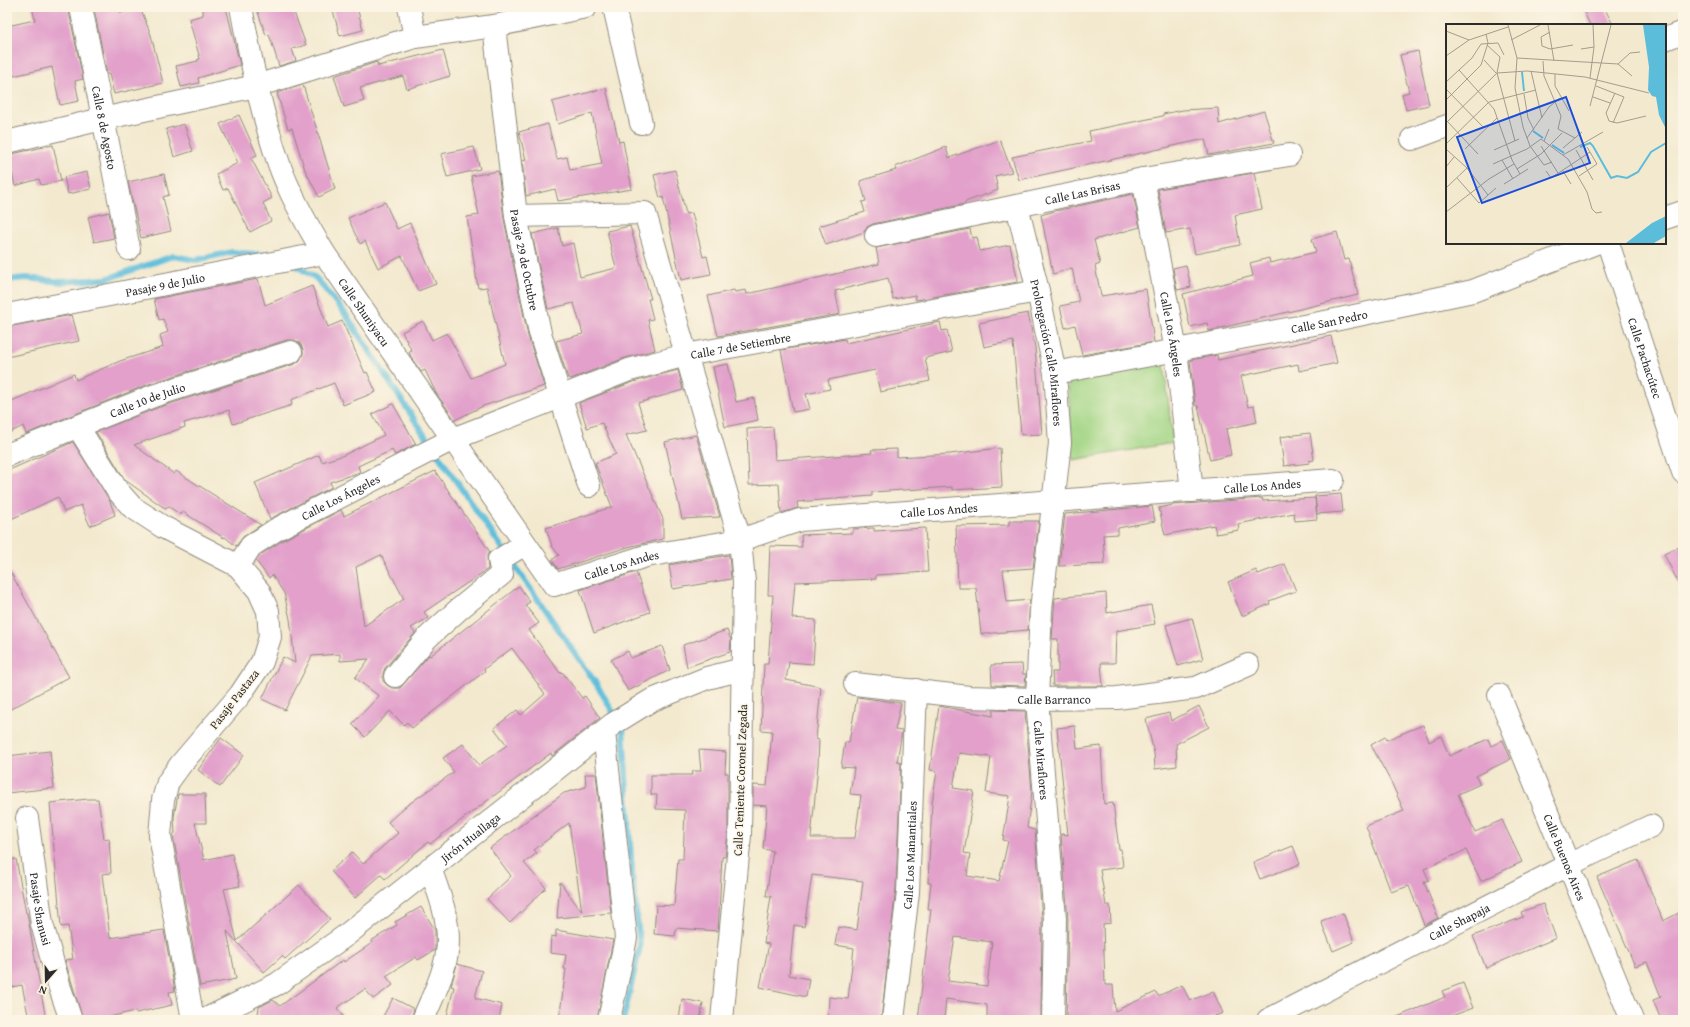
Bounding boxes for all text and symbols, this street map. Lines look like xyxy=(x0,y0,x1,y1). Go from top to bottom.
inset map xyxy=(1446,24,1666,244)
street label: Calle 8 de Agosto xyxy=(88,84,122,171)
street label: Calle Las Brisas xyxy=(1043,176,1122,208)
street label: Pasaje 29 de Octubre xyxy=(507,208,544,312)
street label: Pasaje 9 de Julio xyxy=(124,268,206,300)
street label: Calle Shuniyacu xyxy=(335,274,395,350)
street label: Prolongación Calle Miraflores xyxy=(1027,277,1067,427)
street label: Calle Los Ángeles xyxy=(1156,290,1188,378)
street label: Calle San Pedro xyxy=(1289,305,1369,337)
street label: Calle Pachacútec xyxy=(1625,315,1667,401)
street label: Calle 7 de Setiembre xyxy=(689,328,792,363)
street label: Calle 10 de Julio xyxy=(107,378,187,421)
street label: Calle Los Ángeles xyxy=(298,469,383,524)
street label: Calle Los Andes xyxy=(1223,474,1302,497)
street label: Calle Los Andes xyxy=(900,498,979,521)
street label: Calle Los Andes xyxy=(582,545,660,584)
street label: Pasaje Pastaza xyxy=(205,665,263,733)
street label: Calle Barranco xyxy=(1017,690,1091,708)
street label: Calle Teniente Coronel Zegada xyxy=(729,704,751,856)
street label: Calle Miraflores xyxy=(1030,720,1054,801)
street label: Calle Los Manantiales xyxy=(898,800,920,910)
street label: Jirón Huallaga xyxy=(435,808,504,867)
street label: Calle Buenos Aires xyxy=(1540,811,1591,903)
street label: Pasaje Shanusi xyxy=(26,871,56,948)
street label: Calle Shapaja xyxy=(1426,898,1493,944)
north arrow xyxy=(26,961,66,1001)
text: N xyxy=(36,981,49,999)

